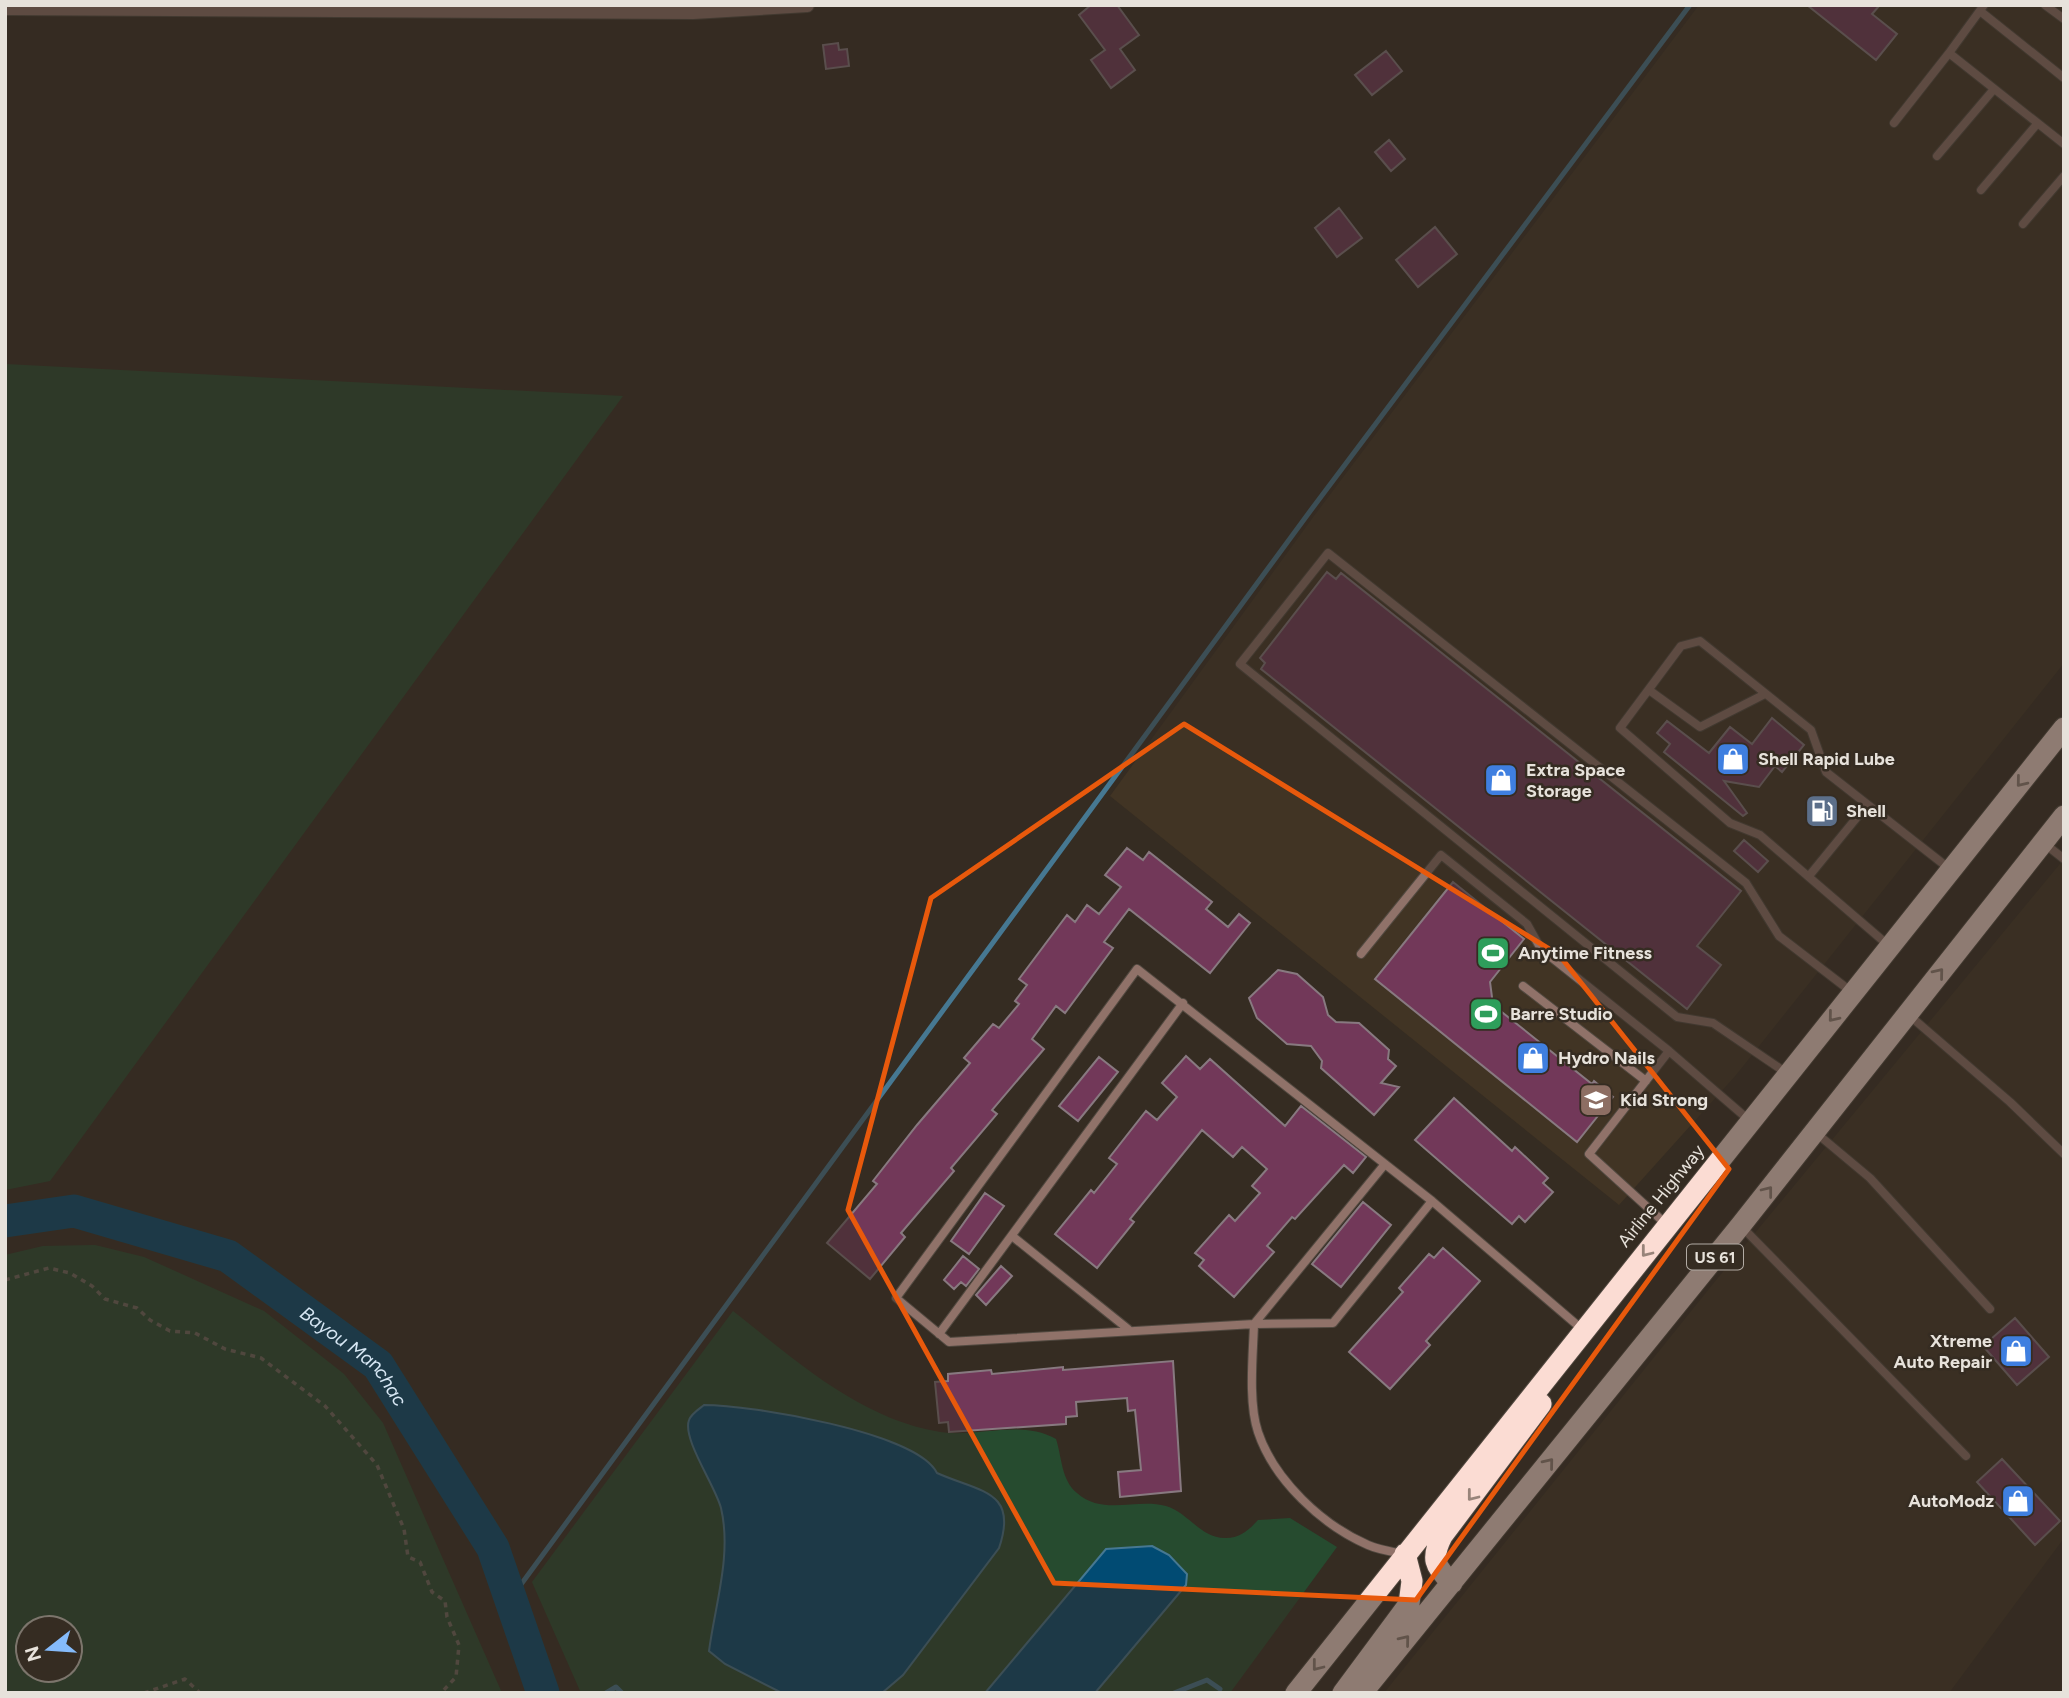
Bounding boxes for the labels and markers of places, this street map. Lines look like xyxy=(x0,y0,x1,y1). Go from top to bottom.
shop icon: Shell Rapid Lube xyxy=(1714,740,1752,778)
place label: Shell Rapid Lube xyxy=(1758,748,1895,770)
place label: Extra Space Storage xyxy=(1526,759,1625,802)
shop icon: Extra Space Storage xyxy=(1482,761,1520,799)
fuel station icon: Shell xyxy=(1803,792,1841,830)
place label: Shell xyxy=(1846,800,1886,822)
sports icon: Anytime Fitness xyxy=(1474,934,1512,972)
place label: Anytime Fitness xyxy=(1518,942,1653,964)
sports icon: Barre Studio xyxy=(1467,995,1505,1033)
place label: Barre Studio xyxy=(1510,1003,1613,1025)
shop icon: Hydro Nails xyxy=(1514,1039,1552,1077)
place label: Hydro Nails xyxy=(1558,1047,1656,1069)
school or university icon: Kid Strong xyxy=(1577,1081,1615,1119)
place label: Kid Strong xyxy=(1620,1089,1708,1111)
place label: Xtreme Auto Repair xyxy=(1894,1330,1992,1373)
shop icon: Xtreme Auto Repair xyxy=(1997,1332,2035,1370)
shop icon: AutoModz xyxy=(1999,1482,2037,1520)
place label: AutoModz xyxy=(1908,1490,1994,1512)

